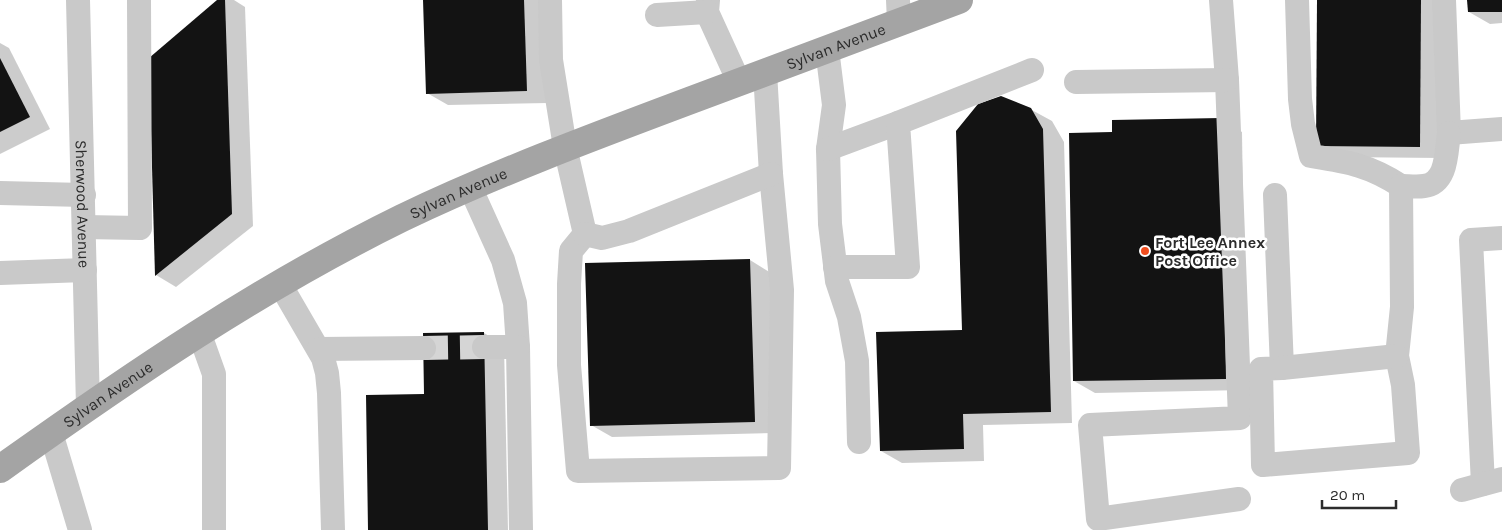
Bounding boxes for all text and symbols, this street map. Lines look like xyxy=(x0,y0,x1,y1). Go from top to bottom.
street label: Sylvan Avenue xyxy=(783,19,888,74)
street label: Sherwood Avenue xyxy=(71,140,94,268)
street label: Sylvan Avenue xyxy=(406,164,510,223)
place label: Fort Lee Annex Post Office xyxy=(1155,233,1265,270)
marker: Fort Lee Annex Post Office xyxy=(1139,245,1151,257)
street label: Sylvan Avenue xyxy=(59,357,156,432)
scale bar xyxy=(1322,478,1396,510)
text: 20 m xyxy=(1330,486,1365,504)

